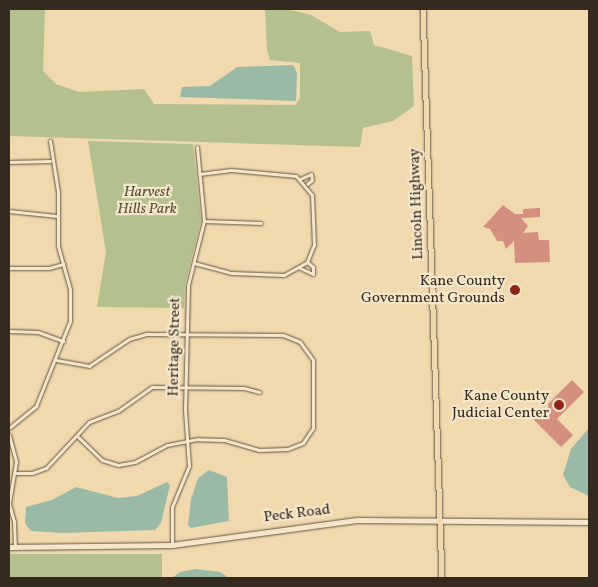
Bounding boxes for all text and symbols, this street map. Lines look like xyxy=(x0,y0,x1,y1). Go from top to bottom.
street label: Lincoln Highway xyxy=(406,148,428,260)
park label: Harvest Hills Park xyxy=(117,183,177,218)
place label: Kane County Government Grounds xyxy=(361,272,505,307)
marker: Kane County Government Grounds xyxy=(509,284,521,296)
street label: Heritage Street xyxy=(165,297,185,397)
place label: Kane County Judicial Center xyxy=(452,387,549,422)
marker: Kane County Judicial Center xyxy=(553,399,565,411)
street label: Peck Road xyxy=(263,501,331,527)

